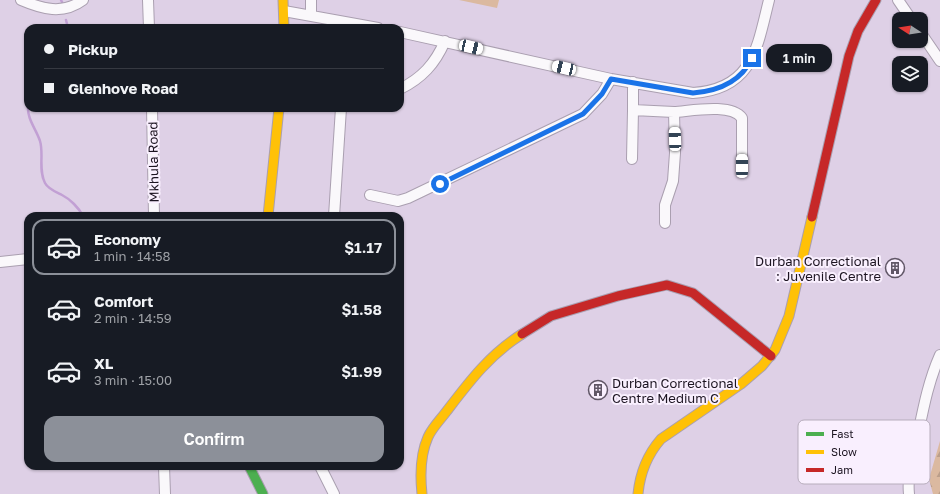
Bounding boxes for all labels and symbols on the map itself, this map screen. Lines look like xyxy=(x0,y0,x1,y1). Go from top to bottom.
north arrow xyxy=(892,12,928,48)
car xyxy=(458,38,484,56)
callout: 1 min xyxy=(766,44,832,72)
route end xyxy=(743,49,761,67)
car xyxy=(551,59,577,77)
street label: Mkhula Road xyxy=(144,121,162,203)
car xyxy=(669,127,681,151)
car xyxy=(736,154,748,178)
route start xyxy=(431,175,449,193)
place label: Durban Correctional : Juvenile Centre xyxy=(755,253,881,284)
building icon: Durban Correctional : Juvenile Centre xyxy=(884,257,906,279)
place label: Durban Correctional Centre Medium C xyxy=(612,375,738,406)
building icon: Durban Correctional Centre Medium C xyxy=(587,379,609,401)
legend xyxy=(798,420,930,484)
text: Fast xyxy=(831,427,854,440)
text: Slow xyxy=(831,445,857,458)
text: Jam xyxy=(831,463,853,476)

